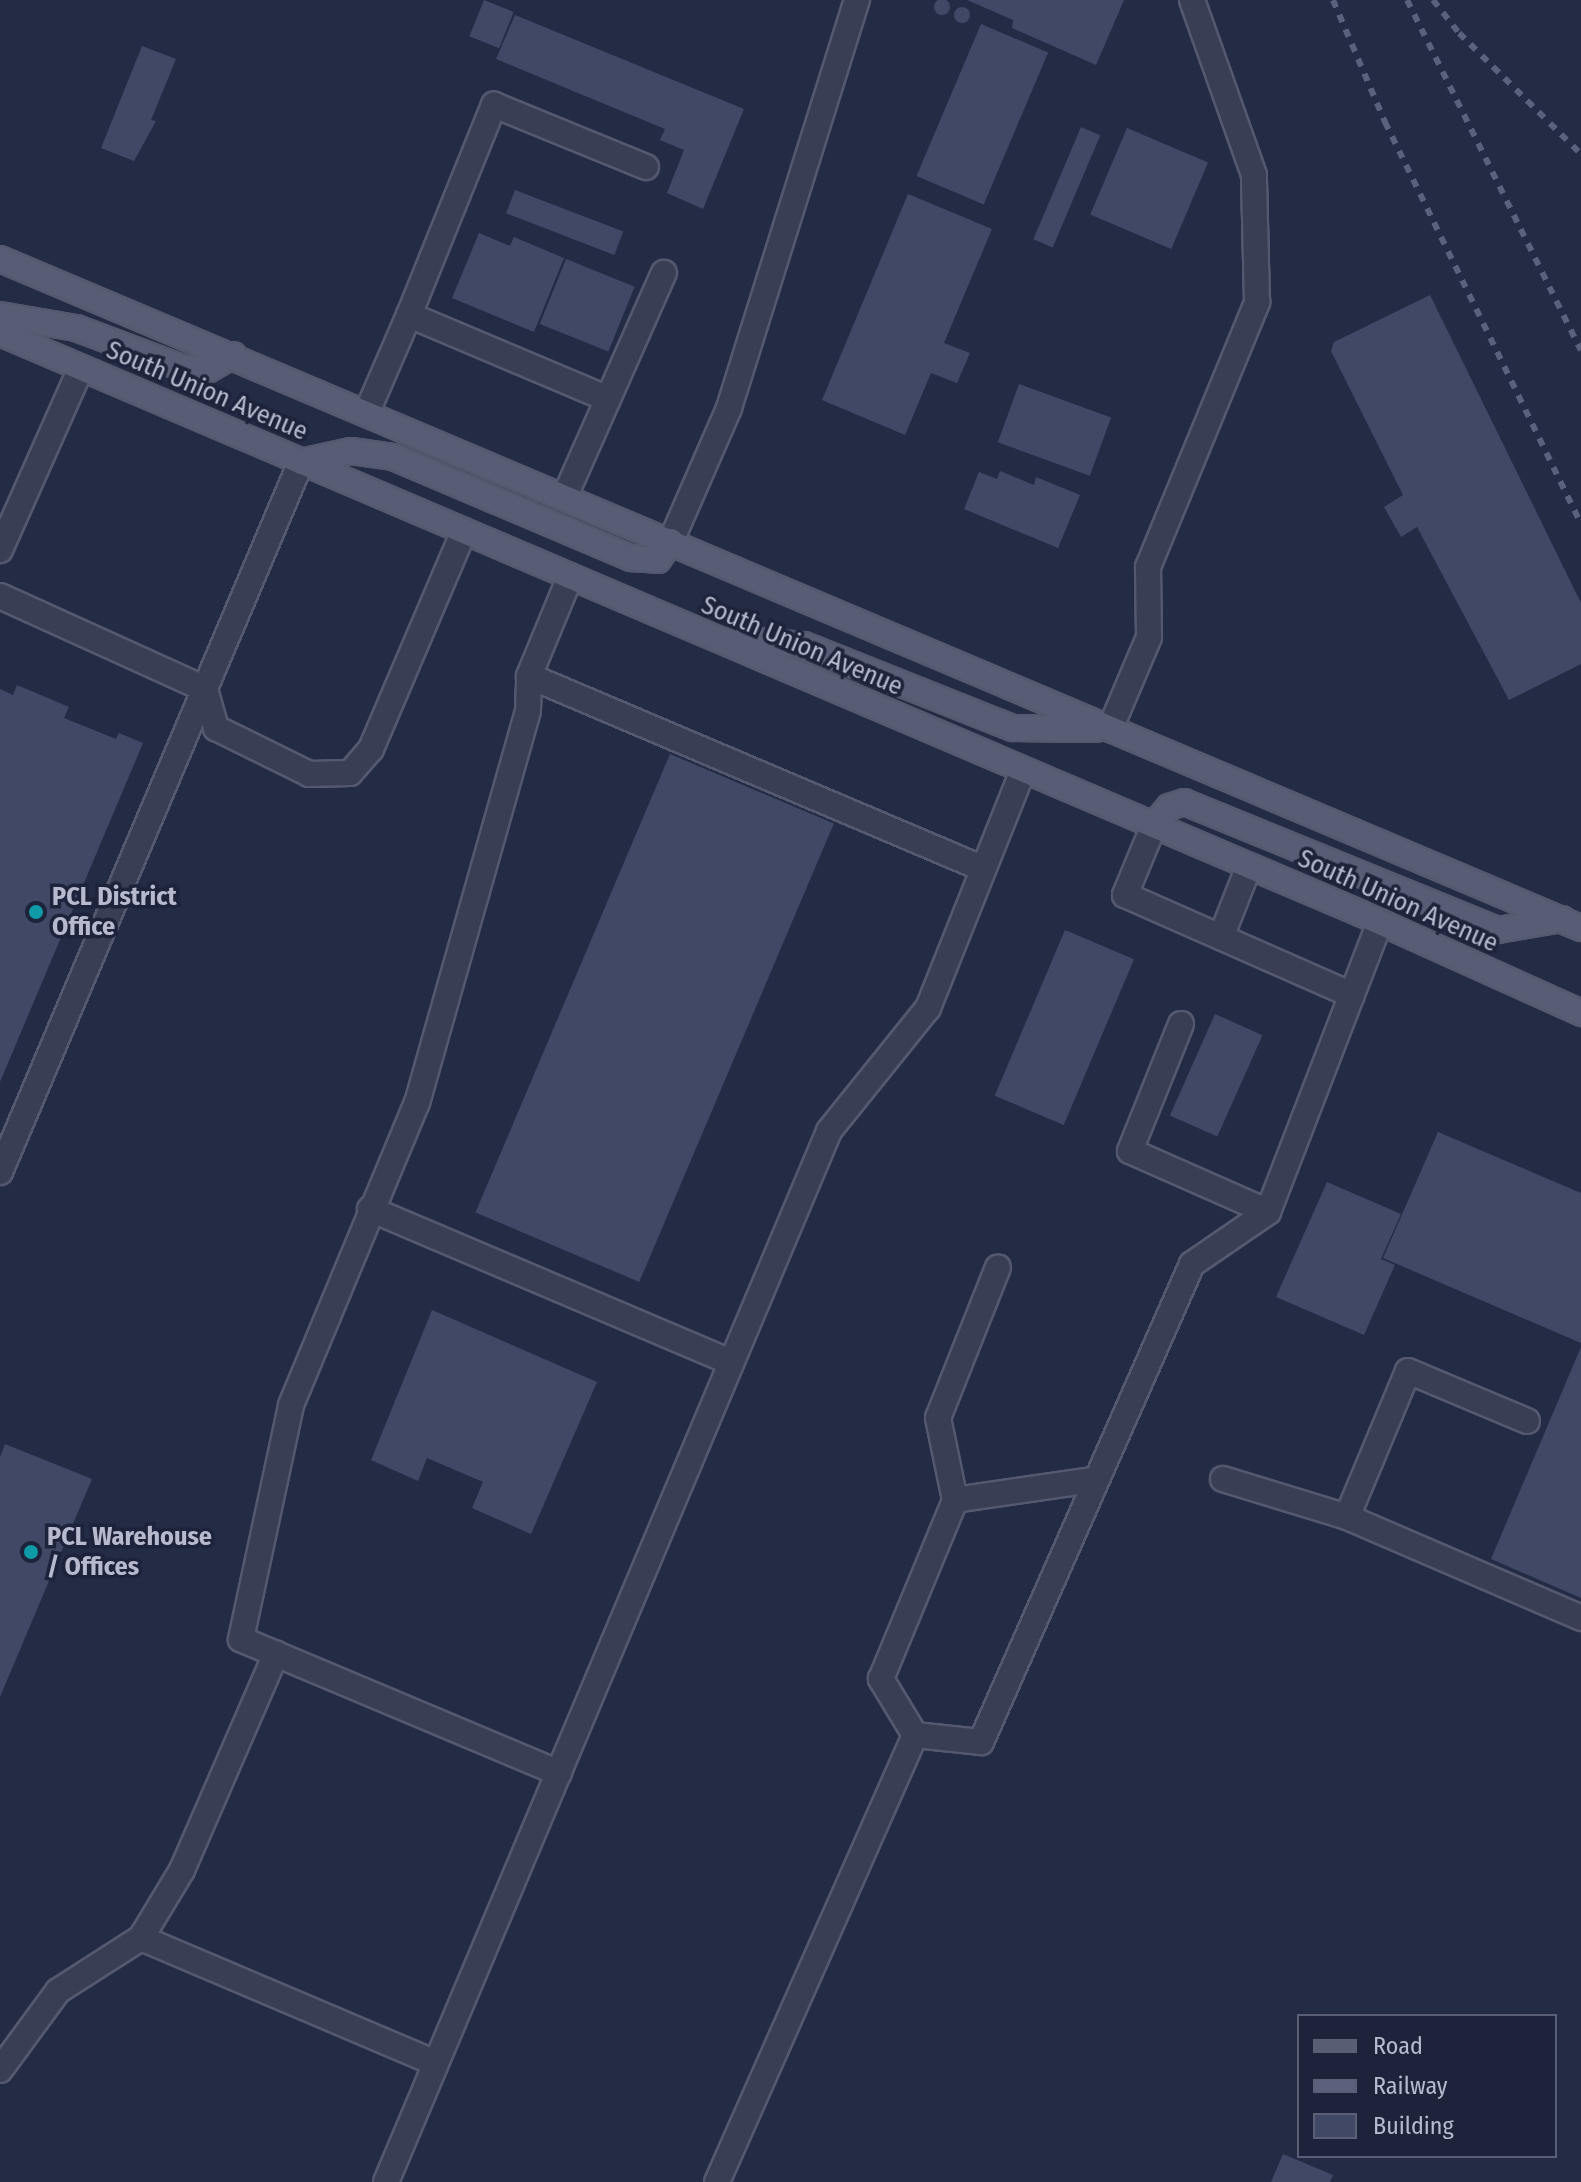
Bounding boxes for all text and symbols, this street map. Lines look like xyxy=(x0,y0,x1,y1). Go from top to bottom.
street label: South Union Avenue xyxy=(102,335,312,447)
street label: South Union Avenue xyxy=(697,590,907,702)
street label: South Union Avenue xyxy=(1293,843,1503,959)
place label: PCL District Office xyxy=(52,881,177,942)
marker: PCL District Office xyxy=(27,903,45,921)
place label: PCL Warehouse / Offices xyxy=(47,1521,212,1582)
marker: PCL Warehouse / Offices xyxy=(22,1543,40,1561)
legend xyxy=(1297,2014,1557,2158)
text: Road xyxy=(1373,2032,1423,2060)
text: Railway xyxy=(1373,2072,1448,2100)
text: Building xyxy=(1373,2112,1454,2140)

